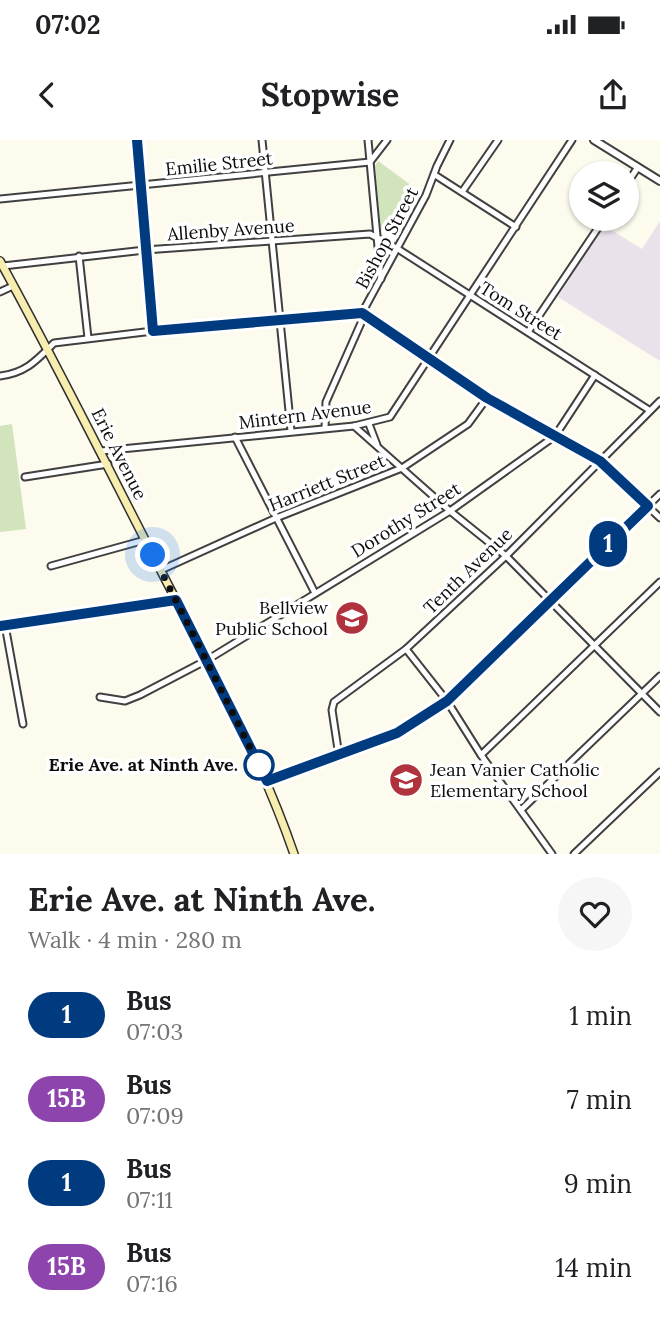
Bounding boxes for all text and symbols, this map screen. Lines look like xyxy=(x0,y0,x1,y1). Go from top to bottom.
text: 07:02 xyxy=(35,8,101,41)
text: Stopwise xyxy=(261,74,399,115)
icon: back xyxy=(28,76,66,114)
icon: share xyxy=(594,76,632,114)
street label: Emilie Street xyxy=(164,146,274,181)
map controls xyxy=(569,161,639,231)
button: layers xyxy=(569,161,639,231)
street label: Bishop Street xyxy=(350,183,423,293)
street label: Allenby Avenue xyxy=(166,214,296,245)
street label: Tom Street xyxy=(476,276,567,345)
street label: Mintern Avenue xyxy=(237,395,373,434)
street label: Erie Avenue xyxy=(87,404,152,504)
street label: Harriett Street xyxy=(265,449,388,516)
street label: Dorothy Street xyxy=(347,477,465,562)
line badge: 1 xyxy=(585,521,631,567)
street label: Tenth Avenue xyxy=(418,522,517,619)
text: 1 xyxy=(603,528,613,559)
your location xyxy=(135,537,170,572)
place label: Bellview Public School xyxy=(215,596,329,640)
school or university icon: Bellview Public School xyxy=(333,599,371,637)
marker: Erie Ave. at Ninth Ave. xyxy=(244,750,274,780)
place label: Erie Ave. at Ninth Ave. xyxy=(49,753,238,776)
place label: Jean Vanier Catholic Elementary School xyxy=(429,758,600,802)
school or university icon: Jean Vanier Catholic Elementary School xyxy=(387,761,425,799)
button: heart xyxy=(558,877,632,951)
text: Erie Ave. at Ninth Ave. xyxy=(28,878,375,920)
text: Walk · 4 min · 280 m xyxy=(28,925,242,954)
text: Bus xyxy=(126,984,172,1017)
text: 1 xyxy=(62,999,71,1030)
text: 1 min xyxy=(569,999,632,1032)
text: 07:03 xyxy=(126,1017,183,1046)
text: Bus xyxy=(126,1068,172,1101)
text: 15B xyxy=(47,1083,86,1114)
text: 7 min xyxy=(567,1083,632,1116)
text: 07:09 xyxy=(126,1101,184,1130)
text: Bus xyxy=(126,1152,172,1185)
text: 1 xyxy=(62,1167,71,1198)
text: 9 min xyxy=(564,1167,632,1200)
text: 07:11 xyxy=(126,1185,173,1214)
text: Bus xyxy=(126,1236,172,1269)
text: 15B xyxy=(47,1251,86,1282)
text: 14 min xyxy=(555,1251,632,1284)
text: 07:16 xyxy=(126,1269,178,1298)

